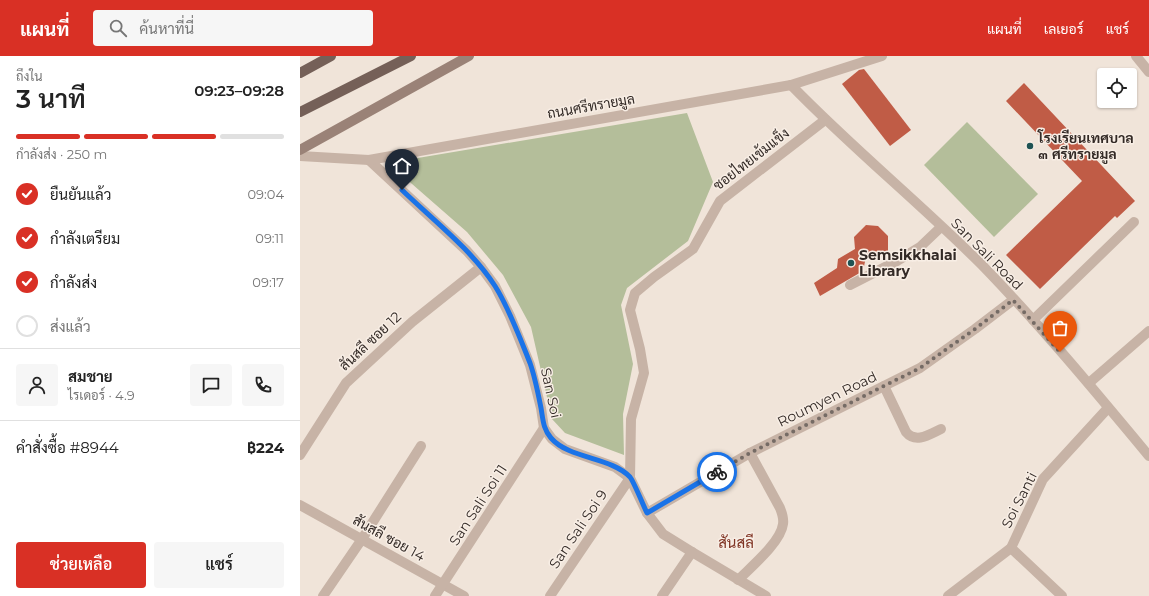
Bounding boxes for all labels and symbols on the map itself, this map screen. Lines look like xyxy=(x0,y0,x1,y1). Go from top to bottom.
street label: ถนนศรีทรายมูล xyxy=(546,89,636,124)
street label: ซอยไทยเข้มแข็ง xyxy=(709,124,793,194)
place label: โรงเรียนเทศบาล ๓ ศรีทรายมูล xyxy=(1037,129,1134,165)
marker: โรงเรียนเทศบาล ๓ ศรีทรายมูล xyxy=(1025,141,1035,151)
pin xyxy=(385,149,419,190)
street label: San Sali Road xyxy=(947,214,1027,294)
place label: Semsikkhalai Library xyxy=(859,246,957,280)
marker: Semsikkhalai Library xyxy=(846,258,856,268)
street label: สันสลี ซอย 12 xyxy=(335,308,405,374)
pin xyxy=(1043,311,1077,352)
street label: San Soi xyxy=(537,366,565,420)
street label: Roumyen Road xyxy=(774,367,880,431)
courier xyxy=(697,452,737,492)
street label: San Sali Soi 11 xyxy=(445,461,511,549)
street label: Soi Santi xyxy=(997,469,1041,531)
street label: San Sali Soi 9 xyxy=(545,486,611,572)
street label: สันสลี ซอย 14 xyxy=(350,511,429,566)
district label: สันสลี xyxy=(718,533,754,552)

